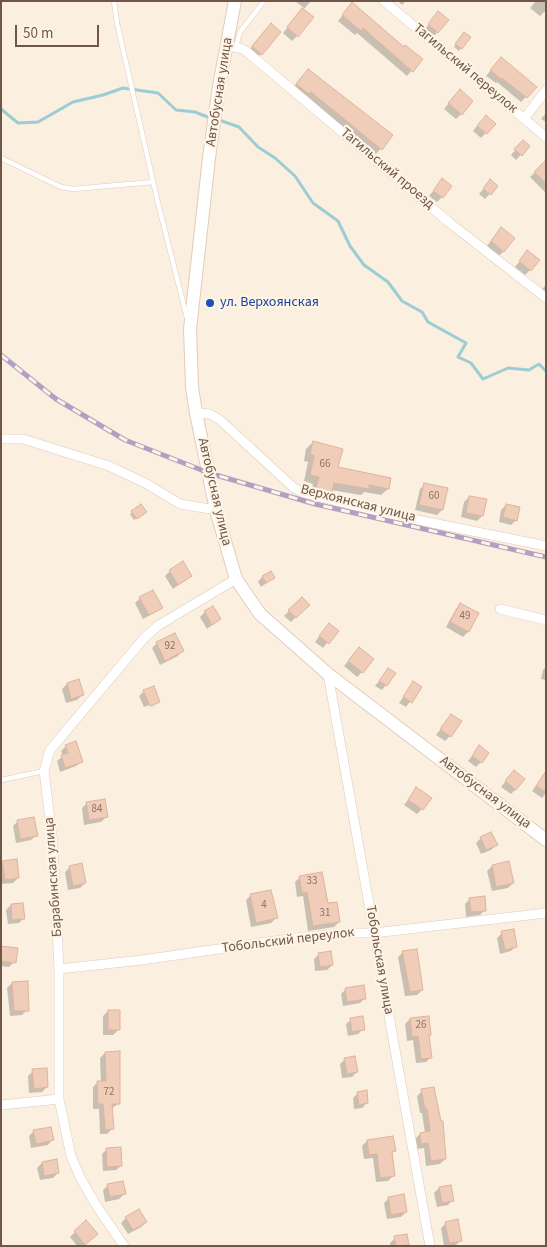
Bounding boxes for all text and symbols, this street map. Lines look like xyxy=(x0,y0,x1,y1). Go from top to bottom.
scale bar xyxy=(18,15,101,47)
street label: Тагильский переулок xyxy=(409,20,521,118)
text: 50 m xyxy=(23,23,53,44)
street label: Автобусная улица xyxy=(203,36,237,148)
street label: Тагильский проезд xyxy=(337,125,437,213)
place label: ул. Верхоянская xyxy=(220,295,319,311)
marker: ул. Верхоянская xyxy=(204,297,216,309)
street label: Автобусная улица xyxy=(193,436,235,548)
house number: 66 xyxy=(320,458,330,472)
street label: Верхоянская улица xyxy=(299,482,417,526)
house number: 60 xyxy=(429,490,439,504)
house number: 49 xyxy=(460,610,470,624)
house number: 92 xyxy=(165,640,175,654)
street label: Автобусная улица xyxy=(436,753,534,833)
house number: 84 xyxy=(92,803,102,817)
street label: Барабинская улица xyxy=(41,816,67,938)
house number: 33 xyxy=(307,875,317,889)
house number: 4 xyxy=(261,899,267,913)
street label: Тобольская улица xyxy=(361,904,397,1016)
house number: 31 xyxy=(320,907,330,921)
street label: Тобольский переулок xyxy=(221,925,355,957)
house number: 26 xyxy=(416,1019,426,1033)
house number: 72 xyxy=(104,1086,114,1100)

